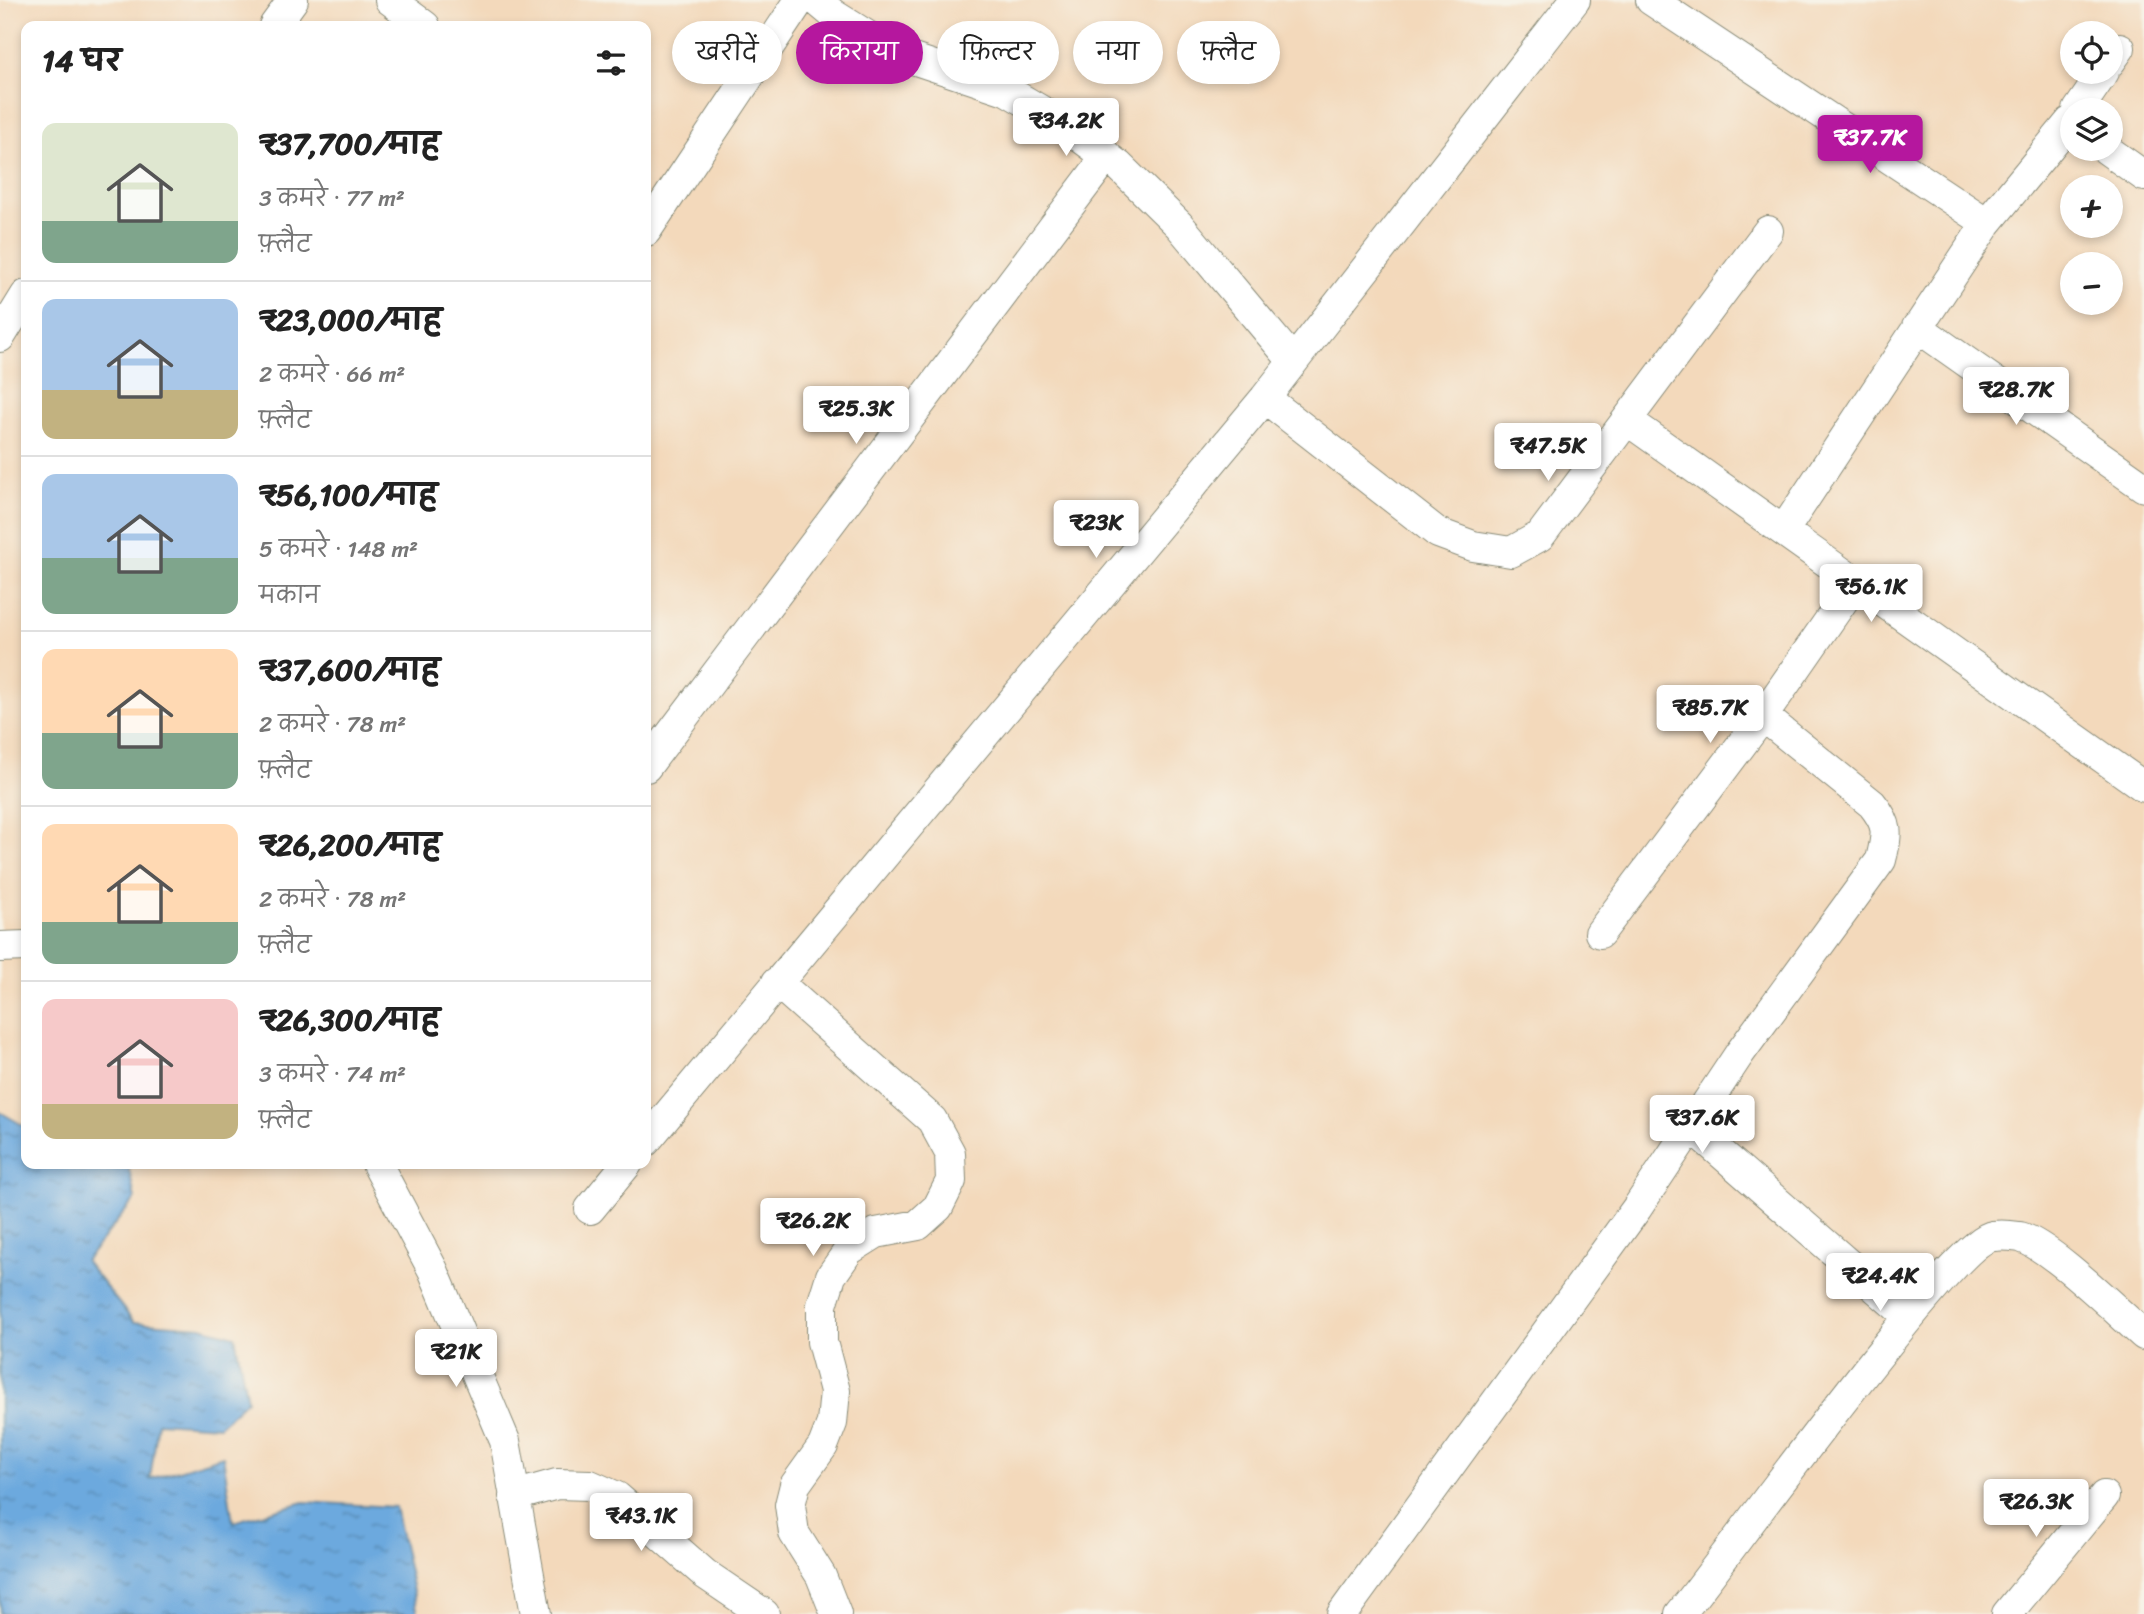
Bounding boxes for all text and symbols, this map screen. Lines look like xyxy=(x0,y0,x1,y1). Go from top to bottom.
chip: खरीदें xyxy=(672,21,782,84)
chip: किराया xyxy=(796,21,923,84)
chip: फ़िल्टर xyxy=(937,21,1059,84)
chip: नया xyxy=(1073,21,1163,84)
chip: फ़्लैट xyxy=(1177,21,1280,84)
map controls xyxy=(2060,21,2123,315)
button: locate xyxy=(2060,21,2123,84)
text: 14 घर xyxy=(42,34,121,88)
icon: filters xyxy=(592,44,630,82)
button: layers xyxy=(2060,98,2123,161)
pin: ₹34.2K xyxy=(1009,99,1123,158)
text: ₹34.2K xyxy=(1029,100,1103,141)
pin: ₹37.7K xyxy=(1813,116,1927,175)
text: ₹37,700/माह xyxy=(259,117,440,171)
text: ₹37.7K xyxy=(1834,117,1906,158)
icon: home xyxy=(98,151,182,235)
button: + xyxy=(2060,175,2123,238)
text: 3 कमरे · 77 m² xyxy=(259,178,405,219)
text: फ़्लैट xyxy=(259,224,311,265)
button: − xyxy=(2060,252,2123,315)
text: ₹23,000/माह xyxy=(259,293,442,347)
icon: home xyxy=(98,327,182,411)
text: 2 कमरे · 66 m² xyxy=(259,354,405,395)
pin: ₹28.7K xyxy=(1959,368,2073,427)
text: ₹28.7K xyxy=(1979,369,2053,410)
pin: ₹25.3K xyxy=(799,386,913,446)
text: ₹25.3K xyxy=(819,388,893,429)
text: फ़्लैट xyxy=(259,400,311,441)
pin: ₹47.5K xyxy=(1491,424,1605,483)
text: ₹47.5K xyxy=(1510,425,1586,466)
text: ₹56,100/माह xyxy=(259,468,438,522)
pin: ₹23K xyxy=(1055,500,1137,560)
icon: home xyxy=(98,502,182,586)
text: ₹23K xyxy=(1070,502,1122,543)
text: 5 कमरे · 148 m² xyxy=(259,529,418,570)
pin: ₹56.1K xyxy=(1814,564,1928,624)
text: ₹56.1K xyxy=(1836,566,1906,607)
text: मकान xyxy=(259,575,320,616)
text: ₹37,600/माह xyxy=(259,643,440,697)
icon: home xyxy=(98,677,182,761)
pin: ₹85.7K xyxy=(1653,686,1767,745)
text: ₹85.7K xyxy=(1673,687,1747,728)
text: 2 कमरे · 78 m² xyxy=(259,704,406,745)
text: फ़्लैट xyxy=(259,750,311,791)
text: ₹26,200/माह xyxy=(259,818,441,872)
icon: home xyxy=(98,852,182,936)
text: 2 कमरे · 78 m² xyxy=(259,879,406,920)
text: फ़्लैट xyxy=(259,925,311,966)
text: ₹26,300/माह xyxy=(259,993,440,1047)
icon: home xyxy=(98,1027,182,1111)
text: 3 कमरे · 74 m² xyxy=(259,1054,406,1095)
pin: ₹37.6K xyxy=(1645,1096,1759,1155)
text: ₹37.6K xyxy=(1666,1097,1738,1138)
text: फ़्लैट xyxy=(259,1100,311,1141)
pin: ₹26.2K xyxy=(756,1198,870,1258)
text: ₹26.2K xyxy=(776,1200,850,1241)
pin: ₹24.4K xyxy=(1823,1254,1937,1313)
text: ₹24.4K xyxy=(1842,1255,1918,1296)
pin: ₹21K xyxy=(415,1330,497,1389)
text: ₹21K xyxy=(431,1331,481,1372)
pin: ₹26.3K xyxy=(1979,1480,2093,1539)
text: ₹26.3K xyxy=(2000,1481,2072,1522)
pin: ₹43.1K xyxy=(584,1494,698,1553)
text: ₹43.1K xyxy=(606,1495,676,1536)

